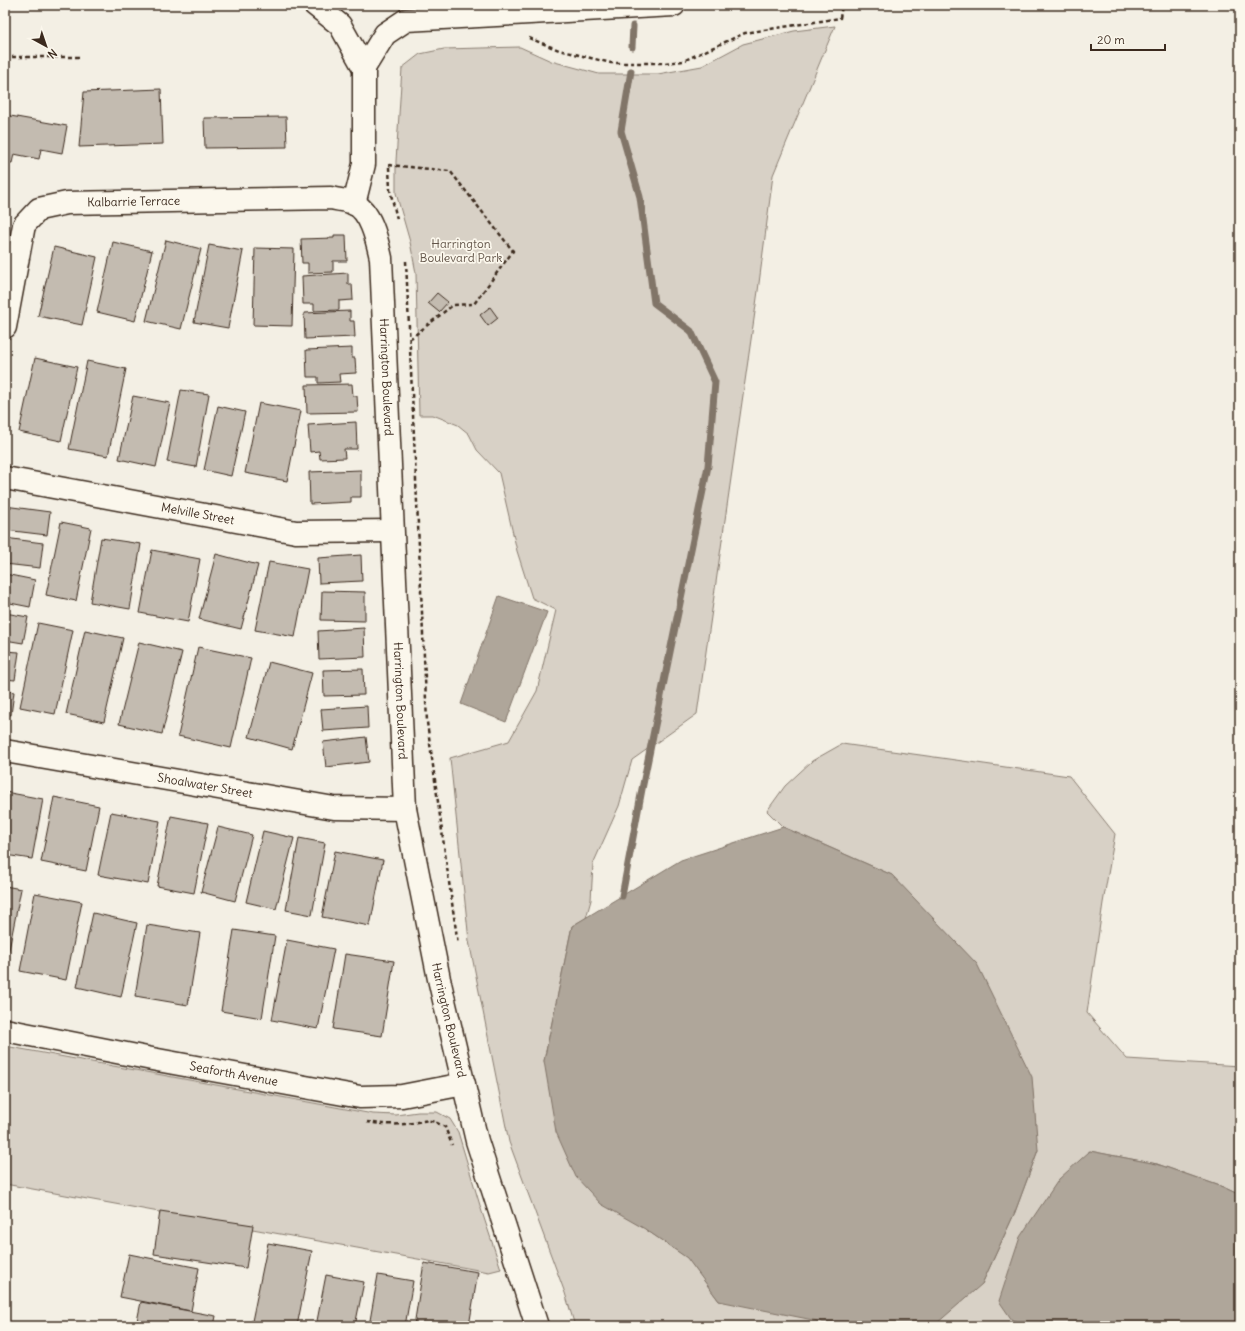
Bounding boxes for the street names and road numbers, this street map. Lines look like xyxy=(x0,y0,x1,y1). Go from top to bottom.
street label: Kalbarrie Terrace xyxy=(87,193,180,210)
street label: Harrington Boulevard xyxy=(377,318,397,436)
street label: Melville Street xyxy=(160,499,236,527)
street label: Harrington Boulevard xyxy=(391,642,411,760)
street label: Shoalwater Street xyxy=(156,770,254,801)
street label: Harrington Boulevard xyxy=(429,961,470,1079)
street label: Seaforth Avenue xyxy=(189,1058,279,1089)

